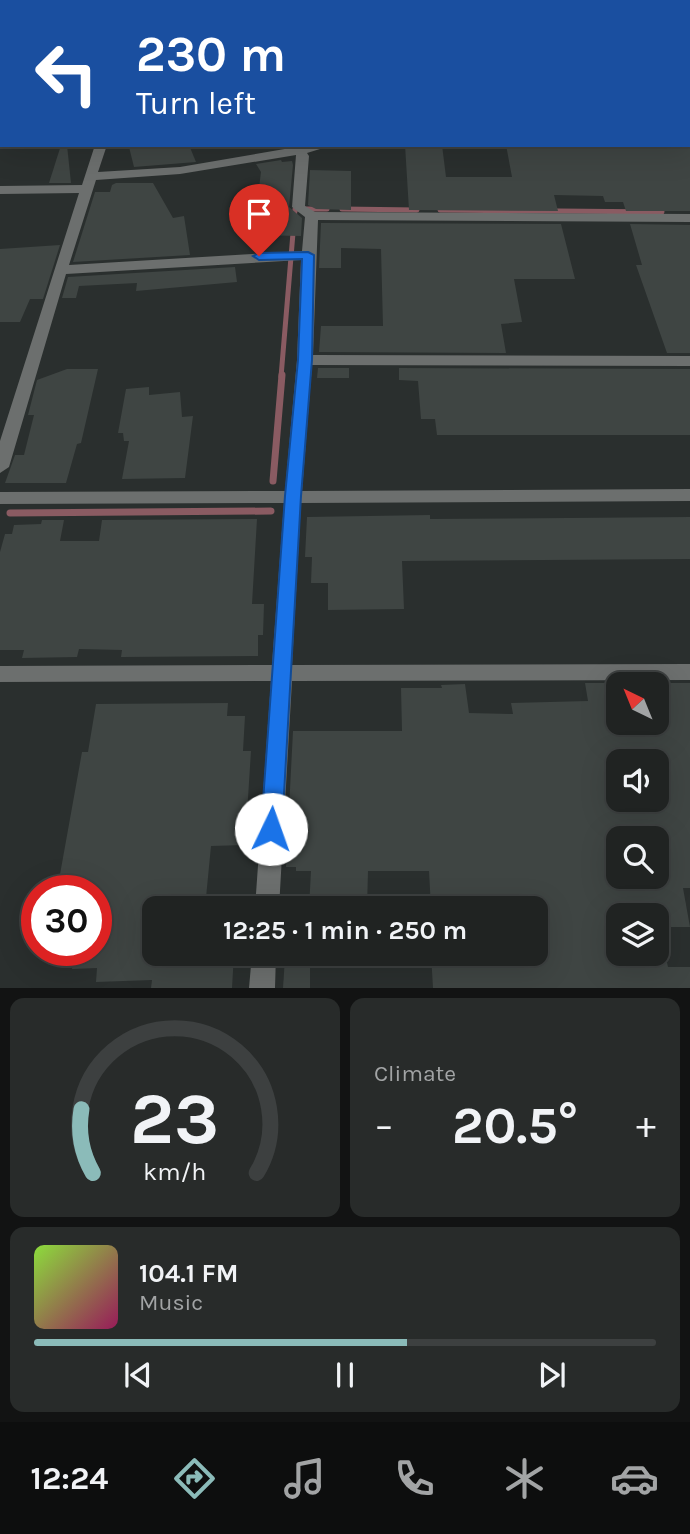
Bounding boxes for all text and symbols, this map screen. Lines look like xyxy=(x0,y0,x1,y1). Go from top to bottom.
text: 230 m xyxy=(136,26,286,83)
icon: left xyxy=(21,28,112,119)
text: Turn left xyxy=(136,85,256,122)
pin xyxy=(229,184,289,256)
icon: arrive xyxy=(240,195,278,233)
north arrow xyxy=(606,672,668,735)
map controls xyxy=(606,672,669,966)
button: sound xyxy=(606,749,669,812)
position arrow xyxy=(234,792,308,866)
button: search xyxy=(606,826,669,889)
speed limit sign: 30 xyxy=(21,875,112,966)
button: layers xyxy=(606,903,669,966)
text: 12:25 · 1 min · 250 m xyxy=(223,915,467,946)
text: Climate xyxy=(374,1060,456,1087)
text: 23 xyxy=(130,1077,220,1162)
text: 20.5° xyxy=(452,1095,578,1156)
text: − xyxy=(374,1103,394,1148)
text: + xyxy=(636,1103,656,1148)
text: km/h xyxy=(143,1157,207,1186)
text: 104.1 FM xyxy=(139,1258,239,1289)
text: Music xyxy=(139,1289,203,1316)
icon: previous xyxy=(119,1356,157,1394)
icon: pause xyxy=(326,1356,364,1394)
icon: next xyxy=(533,1356,571,1394)
icon: directions xyxy=(170,1454,219,1503)
icon: music xyxy=(280,1454,329,1503)
icon: phone xyxy=(390,1454,439,1503)
icon: climate xyxy=(500,1454,549,1503)
icon: car xyxy=(610,1454,659,1503)
text: 12:24 xyxy=(31,1460,108,1497)

